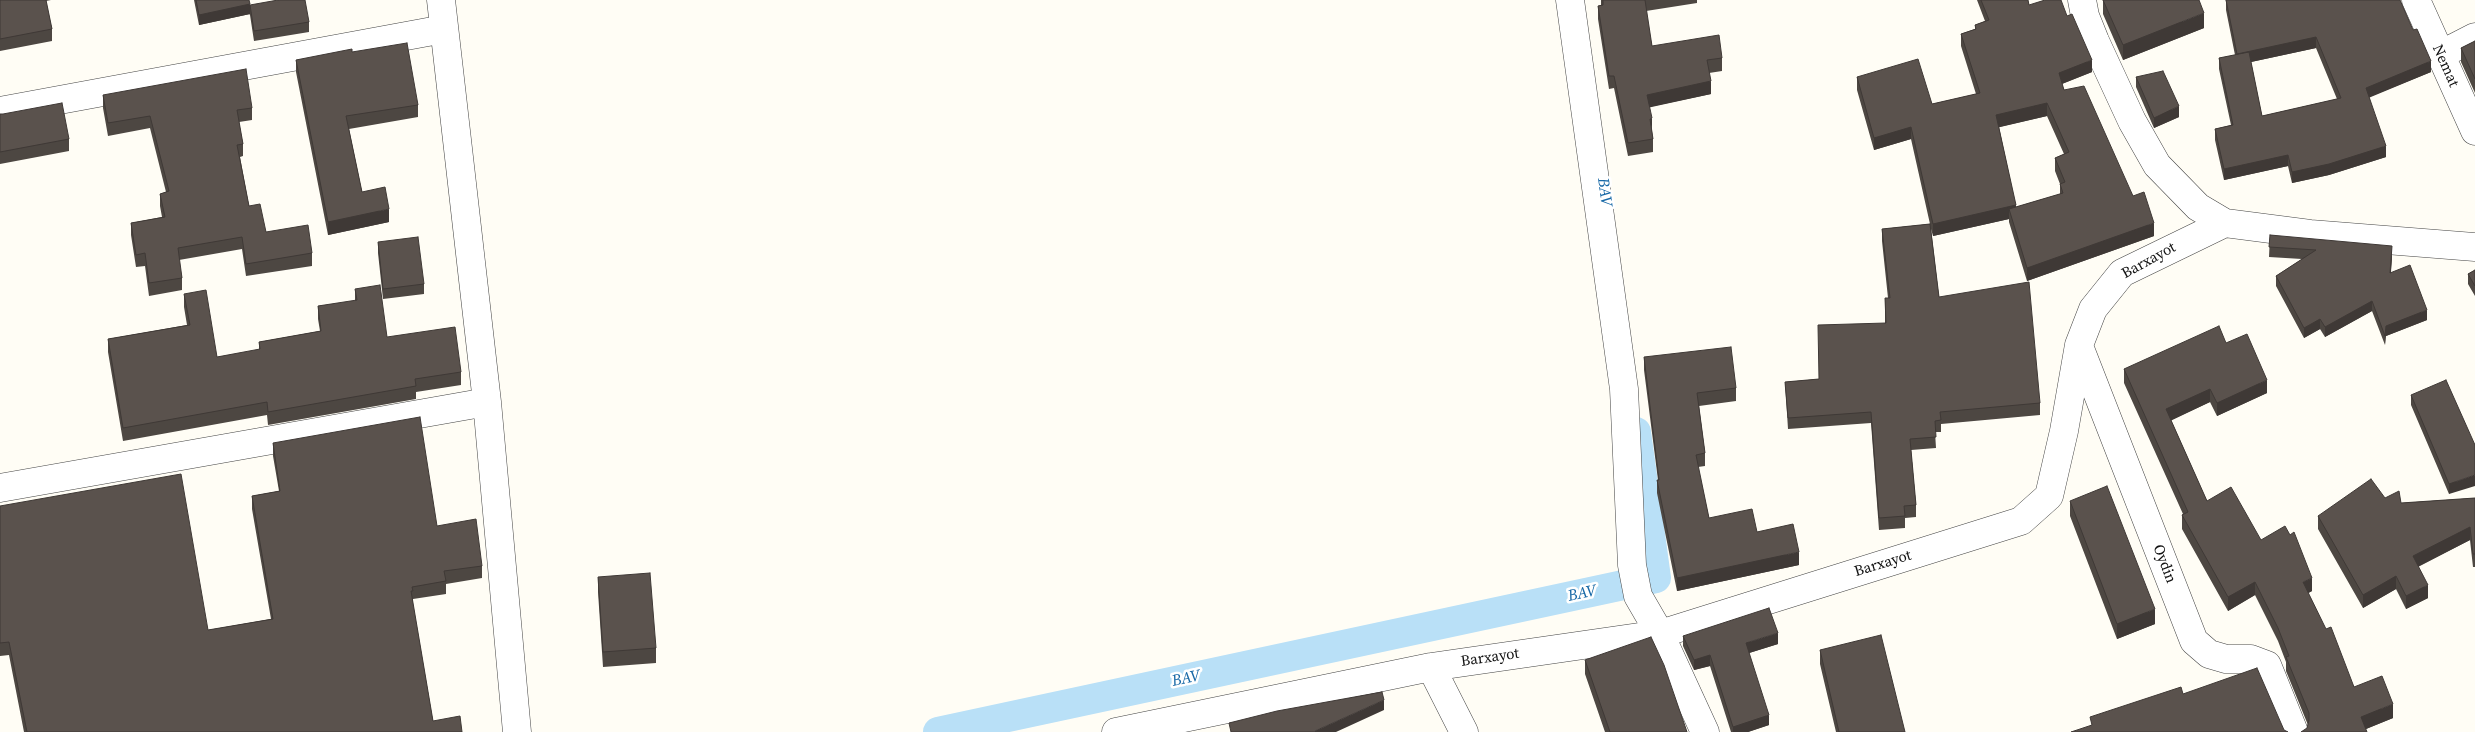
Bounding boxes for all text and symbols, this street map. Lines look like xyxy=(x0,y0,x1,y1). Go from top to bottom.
street label: Nemat xyxy=(2428,42,2462,90)
water label: BAV xyxy=(1593,177,1615,207)
street label: Barxayot xyxy=(2119,239,2179,283)
street label: Oydin xyxy=(2148,542,2180,586)
street label: Barxayot xyxy=(1852,547,1914,581)
water label: BAV xyxy=(1566,582,1598,606)
street label: Barxayot xyxy=(1460,645,1520,671)
water label: BAV xyxy=(1170,667,1202,691)

